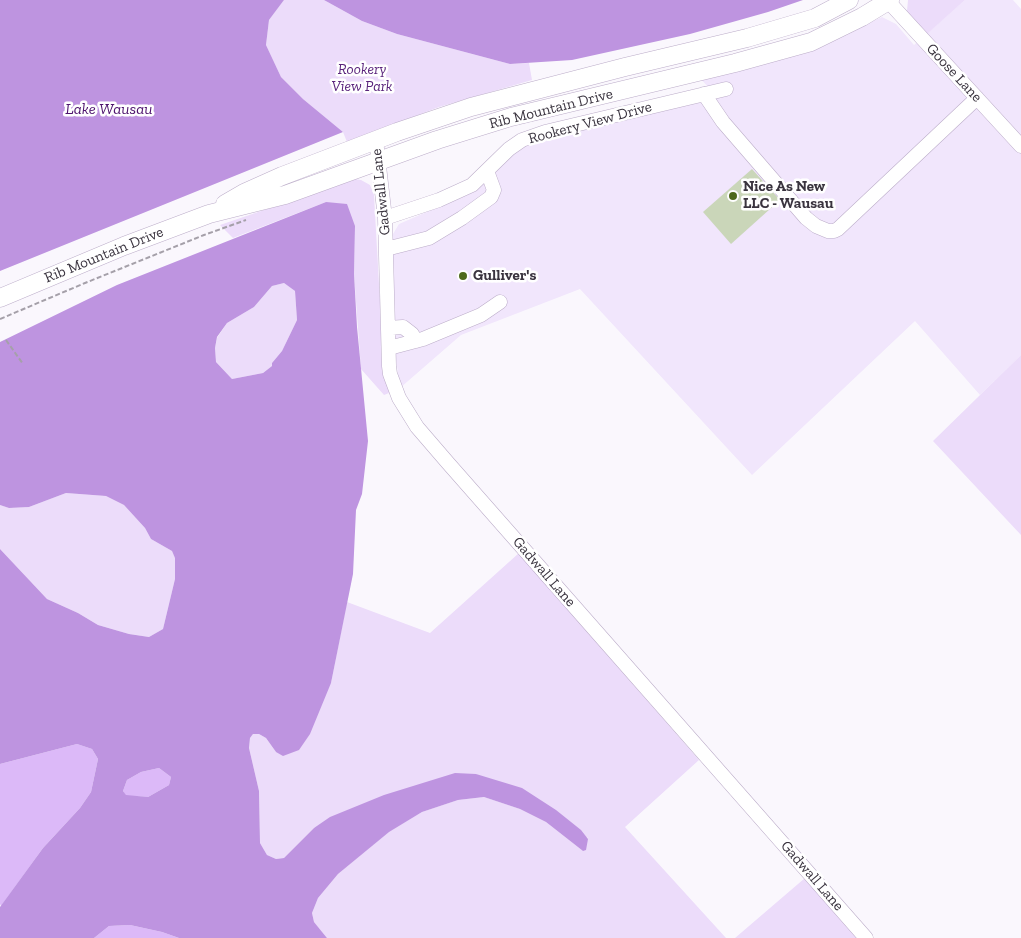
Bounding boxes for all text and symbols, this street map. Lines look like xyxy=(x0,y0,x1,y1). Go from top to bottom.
street label: Goose Lane xyxy=(922,40,986,106)
park label: Rookery View Park xyxy=(331,61,393,96)
street label: Rib Mountain Drive xyxy=(487,85,615,133)
street label: Rookery View Drive xyxy=(526,98,654,148)
water label: Lake Wausau xyxy=(65,99,153,119)
street label: Gadwall Lane xyxy=(368,148,394,236)
place label: Nice As New LLC - Wausau xyxy=(743,178,833,213)
marker: Nice As New LLC - Wausau xyxy=(727,190,739,202)
street label: Rib Mountain Drive xyxy=(42,223,166,287)
place label: Gulliver's xyxy=(473,267,536,285)
marker: Gulliver's xyxy=(457,270,469,282)
street label: Gadwall Lane xyxy=(509,533,579,611)
street label: Gadwall Lane xyxy=(777,837,847,915)

